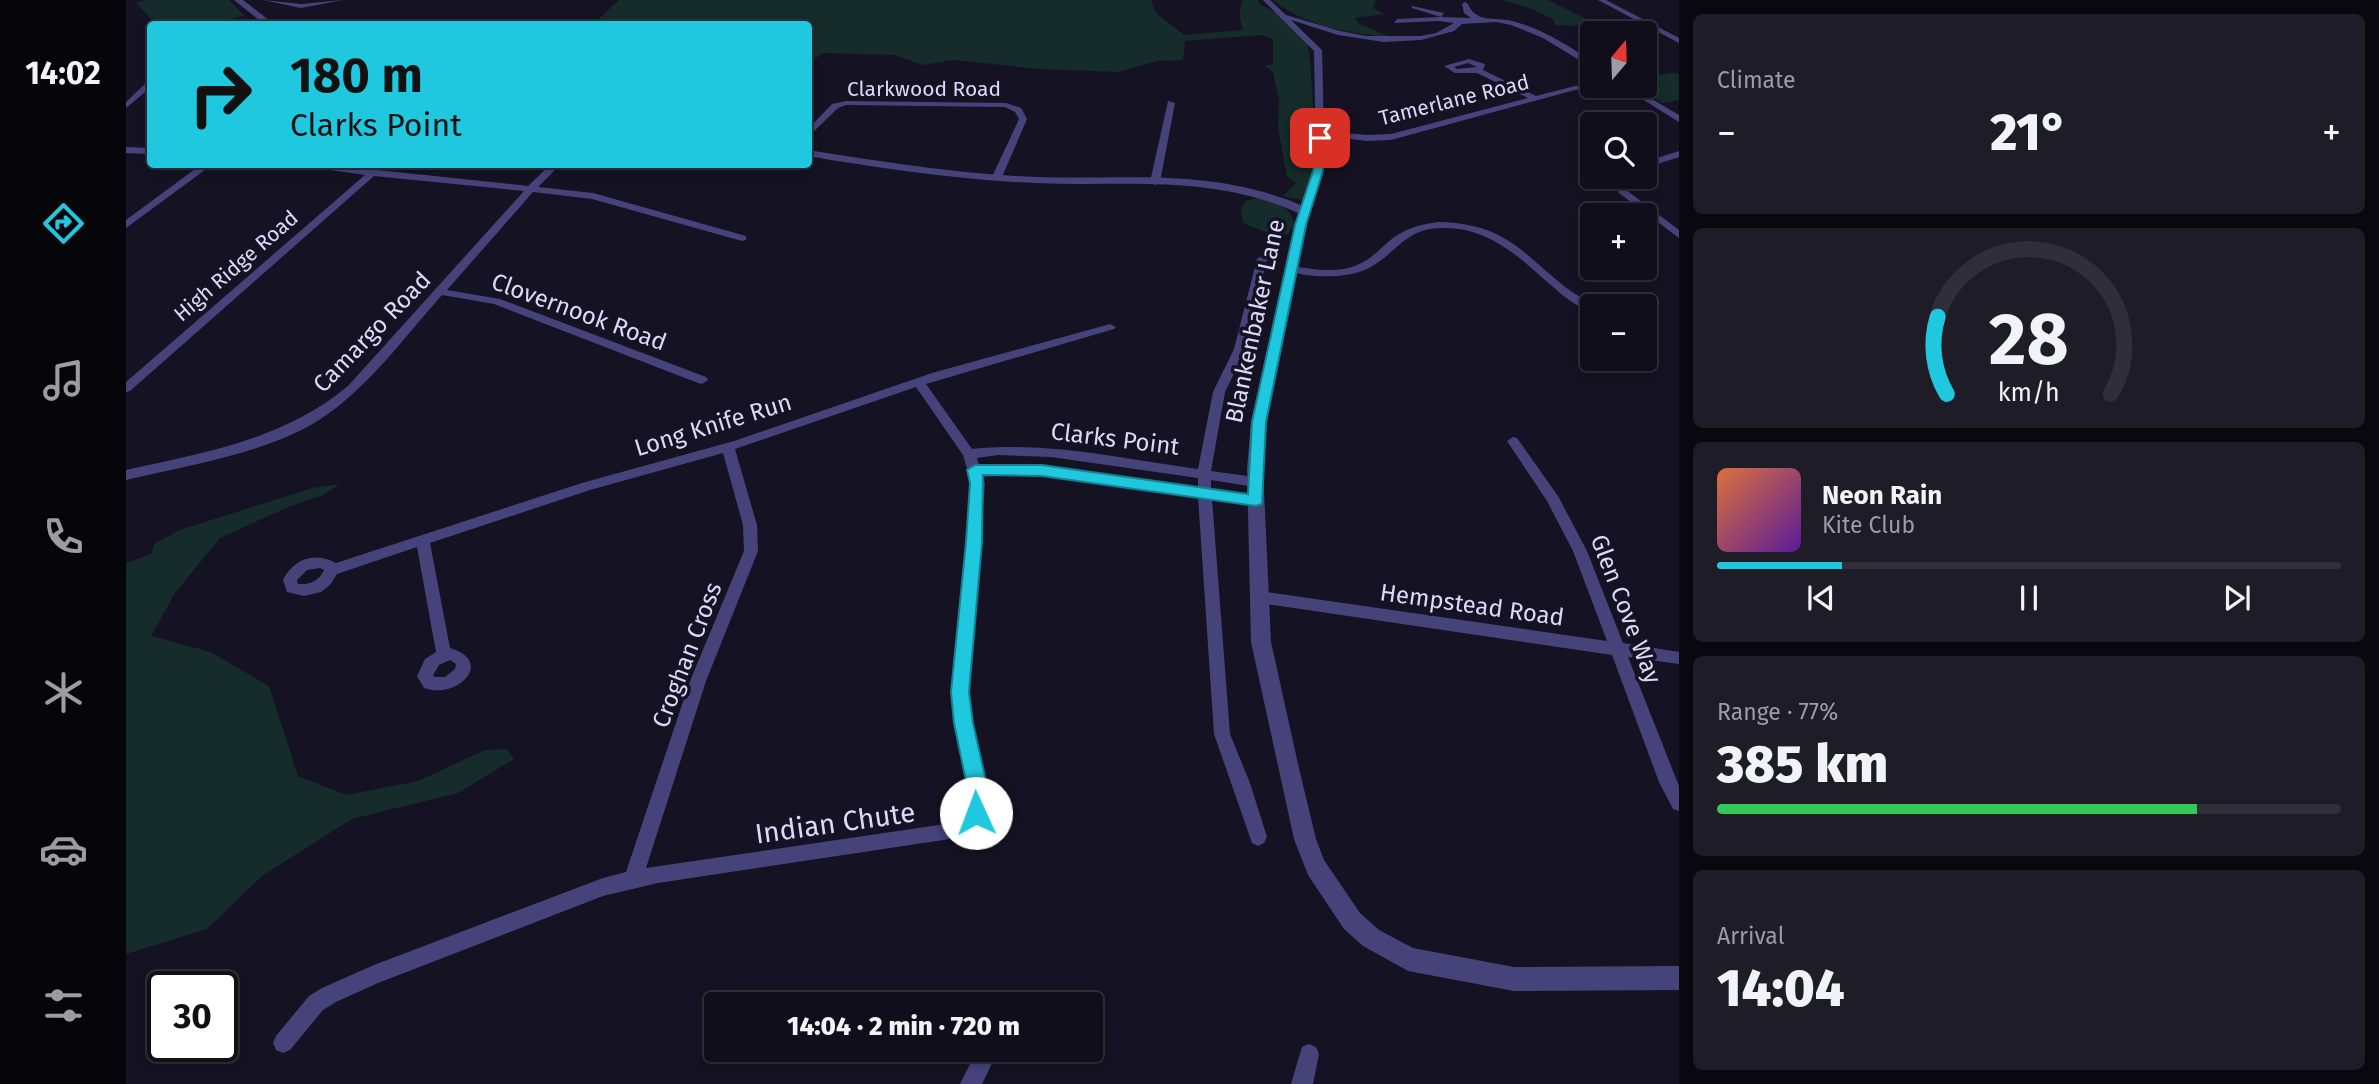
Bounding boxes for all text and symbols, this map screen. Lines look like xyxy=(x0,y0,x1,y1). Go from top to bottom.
north arrow xyxy=(1580,21,1657,98)
map controls xyxy=(1580,21,1657,371)
text: 180 m xyxy=(290,46,423,105)
icon: right xyxy=(175,49,266,140)
text: 14:02 xyxy=(25,54,101,92)
text: Climate xyxy=(1717,66,1796,94)
street label: Tamerlane Road xyxy=(1376,69,1532,131)
street label: Clarkwood Road xyxy=(847,76,1001,102)
text: 21° xyxy=(1990,101,2068,164)
text: Clarks Point xyxy=(290,106,462,144)
pin xyxy=(1290,108,1350,168)
text: − xyxy=(1717,110,1736,156)
text: + xyxy=(2322,110,2341,156)
button: search xyxy=(1580,112,1657,189)
icon: arrive xyxy=(1301,119,1339,157)
icon: directions xyxy=(39,199,88,248)
button: + xyxy=(1580,203,1657,280)
street label: High Ridge Road xyxy=(169,205,303,327)
street label: Blankenbaker Lane xyxy=(1220,217,1290,425)
street label: Camargo Road xyxy=(308,266,436,398)
street label: Clovernook Road xyxy=(488,267,670,357)
button: − xyxy=(1580,294,1657,371)
text: 28 xyxy=(1989,296,2069,383)
icon: music xyxy=(39,356,88,405)
text: km/h xyxy=(1998,378,2060,408)
street label: Long Knife Run xyxy=(631,388,795,462)
street label: Clarks Point xyxy=(1049,417,1181,461)
text: Neon Rain xyxy=(1822,480,1942,511)
text: Kite Club xyxy=(1822,511,1915,539)
icon: phone xyxy=(39,512,88,561)
street label: Glen Cove Way xyxy=(1585,531,1667,688)
street label: Croghan Cross xyxy=(646,578,728,732)
street label: Hempstead Road xyxy=(1378,578,1566,632)
icon: previous xyxy=(1802,579,1840,617)
icon: pause xyxy=(2010,579,2048,617)
icon: next xyxy=(2218,579,2256,617)
icon: climate xyxy=(39,668,88,717)
text: Range · 77% xyxy=(1717,698,1838,726)
text: 385 km xyxy=(1717,733,1888,796)
position arrow xyxy=(939,776,1013,850)
street label: Indian Chute xyxy=(753,795,917,851)
icon: car xyxy=(39,825,88,874)
text: Arrival xyxy=(1717,922,1784,950)
text: 14:04 xyxy=(1717,957,1845,1020)
speed limit sign: 30 xyxy=(147,971,238,1062)
icon: filters xyxy=(39,981,88,1030)
text: 14:04 · 2 min · 720 m xyxy=(787,1011,1020,1042)

